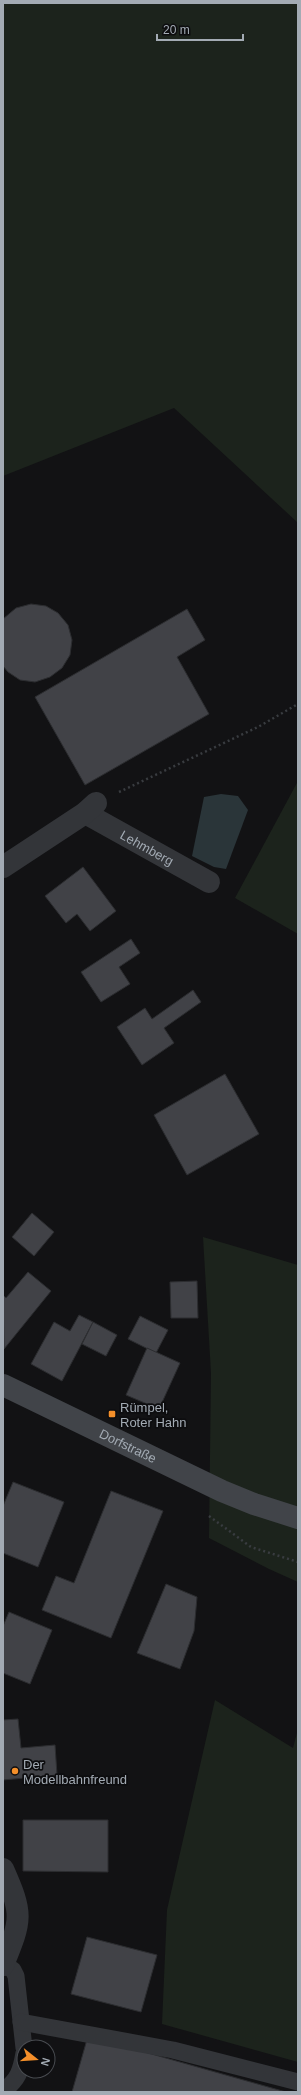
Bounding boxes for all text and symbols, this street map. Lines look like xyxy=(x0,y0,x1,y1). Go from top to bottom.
scale bar xyxy=(157,16,243,42)
text: 20 m xyxy=(163,23,190,37)
street label: Lehmberg xyxy=(118,827,176,869)
place label: Rümpel, Roter Hahn xyxy=(120,1400,186,1430)
marker: Rümpel, Roter Hahn xyxy=(107,1409,117,1419)
street label: Dorfstraße xyxy=(97,1426,159,1466)
place label: Der Modellbahnfreund xyxy=(23,1757,127,1787)
marker: Der Modellbahnfreund xyxy=(10,1766,20,1776)
north arrow xyxy=(16,2039,56,2079)
text: N xyxy=(39,2056,52,2068)

